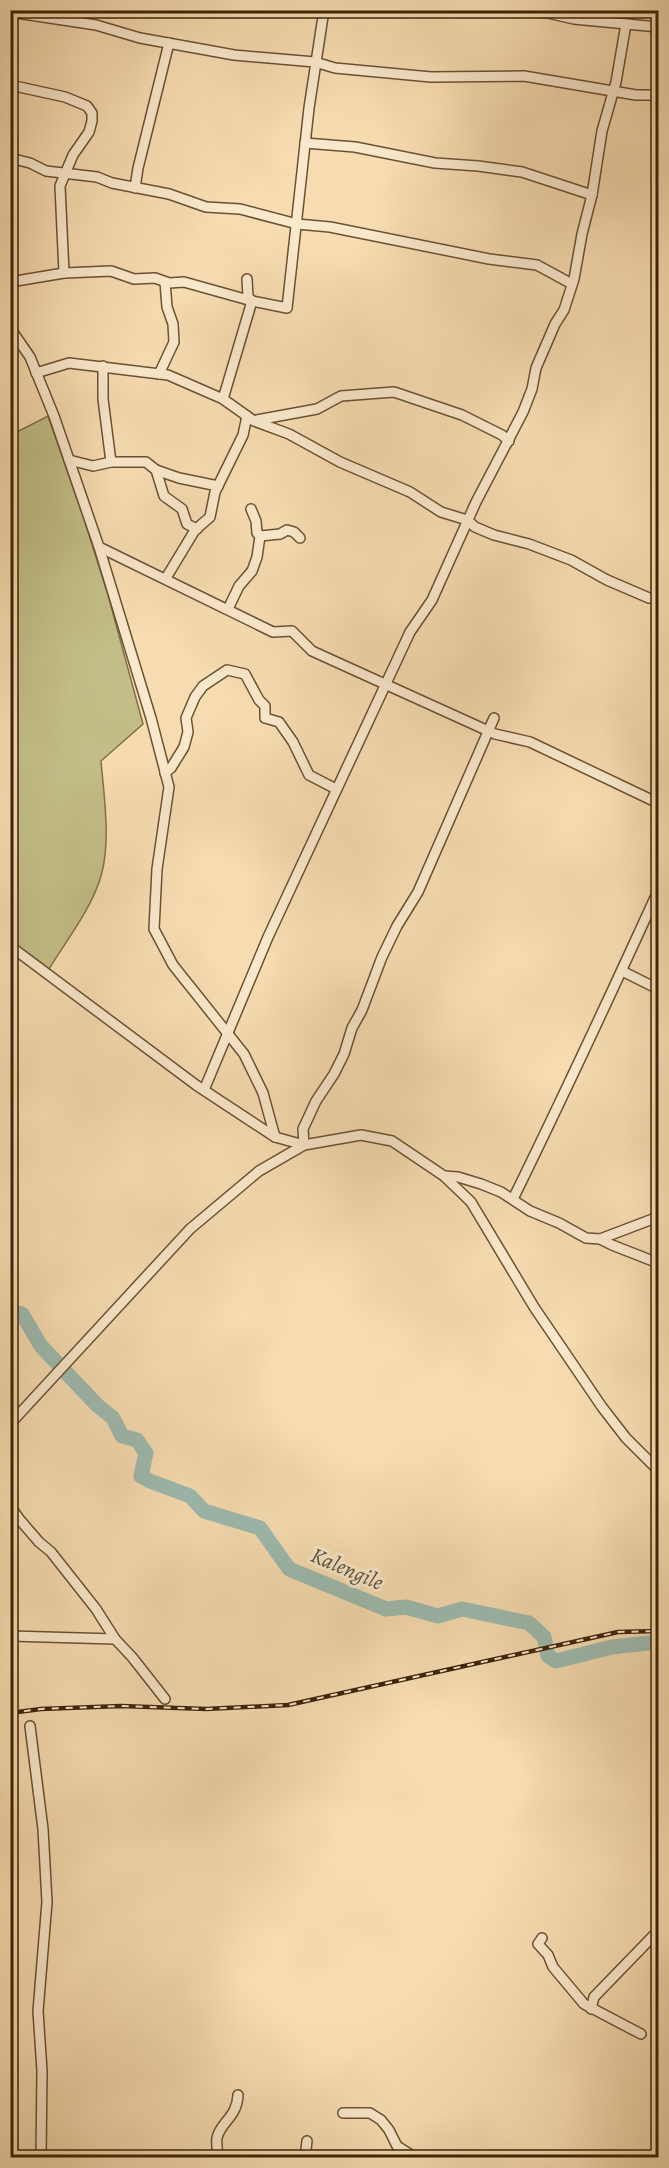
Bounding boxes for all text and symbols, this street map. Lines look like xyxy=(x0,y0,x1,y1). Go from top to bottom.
water label: Kalengile xyxy=(306,1540,388,1598)

